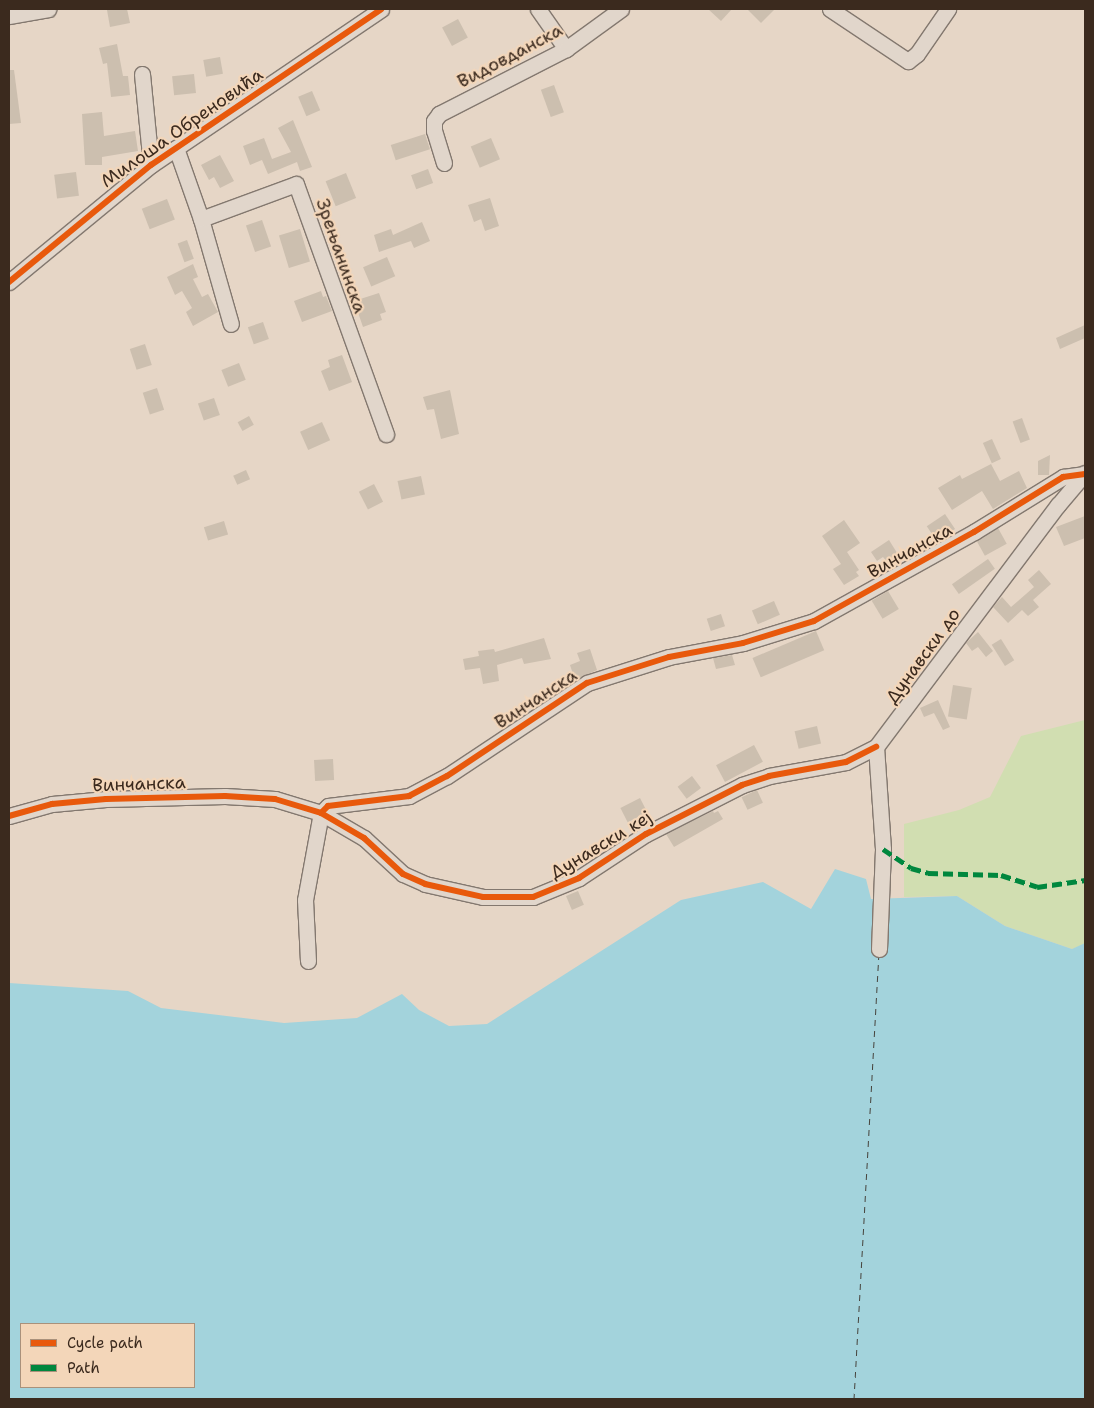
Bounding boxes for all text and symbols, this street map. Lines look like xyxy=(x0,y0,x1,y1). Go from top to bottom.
street label: Видовданска xyxy=(454,19,566,93)
street label: Милоша Обреновића xyxy=(97,64,267,192)
street label: Зрењанинска xyxy=(311,196,371,316)
street label: Винчанска xyxy=(864,519,956,583)
street label: Дунавски до xyxy=(881,604,965,708)
street label: Винчанска xyxy=(491,665,581,733)
street label: Винчанска xyxy=(92,772,186,796)
street label: Дунавски кеј xyxy=(546,806,656,884)
legend xyxy=(20,1323,195,1388)
text: Cycle path xyxy=(67,1333,143,1353)
text: Path xyxy=(67,1358,100,1378)

